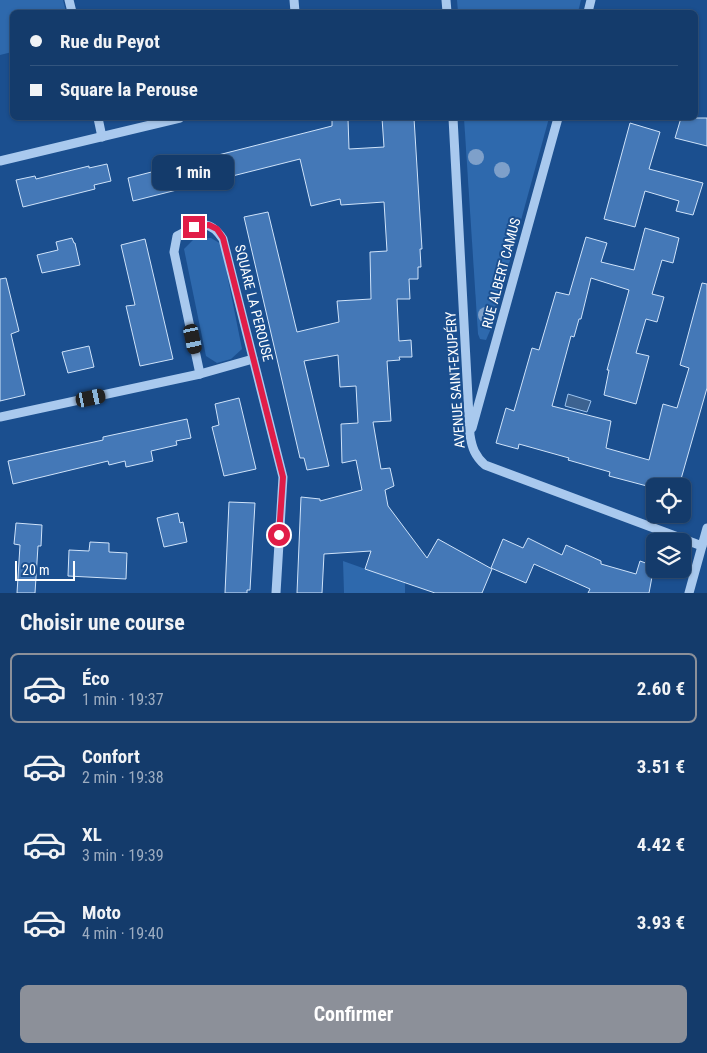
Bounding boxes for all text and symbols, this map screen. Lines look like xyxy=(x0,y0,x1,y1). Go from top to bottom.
text: Rue du Peyot xyxy=(60,30,160,53)
text: Square la Perouse xyxy=(60,78,198,101)
callout: 1 min xyxy=(153,154,235,190)
text: 1 min xyxy=(175,163,211,182)
route end xyxy=(183,216,205,238)
street label: RUE ALBERT CAMUS xyxy=(479,216,523,330)
street label: SQUARE LA PEROUSE xyxy=(232,243,276,363)
street label: AVENUE SAINT-EXUPÉRY xyxy=(441,310,468,449)
car xyxy=(182,323,203,355)
car xyxy=(74,388,107,408)
map controls xyxy=(646,478,691,578)
button: locate xyxy=(646,478,691,523)
route start xyxy=(268,524,290,546)
button: layers xyxy=(646,533,691,578)
scale bar xyxy=(15,558,75,581)
text: 20 m xyxy=(22,562,50,578)
text: Choisir une course xyxy=(20,610,185,635)
icon: car xyxy=(22,666,67,711)
text: Éco xyxy=(82,667,109,690)
text: 2.60 € xyxy=(637,677,685,700)
text: 1 min · 19:37 xyxy=(82,690,164,709)
icon: car xyxy=(22,744,67,789)
text: Confort xyxy=(82,745,140,768)
text: 3.51 € xyxy=(637,755,685,778)
text: 2 min · 19:38 xyxy=(82,768,164,787)
icon: car xyxy=(22,822,67,867)
text: XL xyxy=(82,823,102,846)
text: 4.42 € xyxy=(637,833,685,856)
text: 3 min · 19:39 xyxy=(82,846,164,865)
icon: car xyxy=(22,900,67,945)
text: Moto xyxy=(82,901,121,924)
text: 3.93 € xyxy=(637,911,685,934)
text: 4 min · 19:40 xyxy=(82,924,164,943)
button: Confirmer xyxy=(20,985,687,1043)

